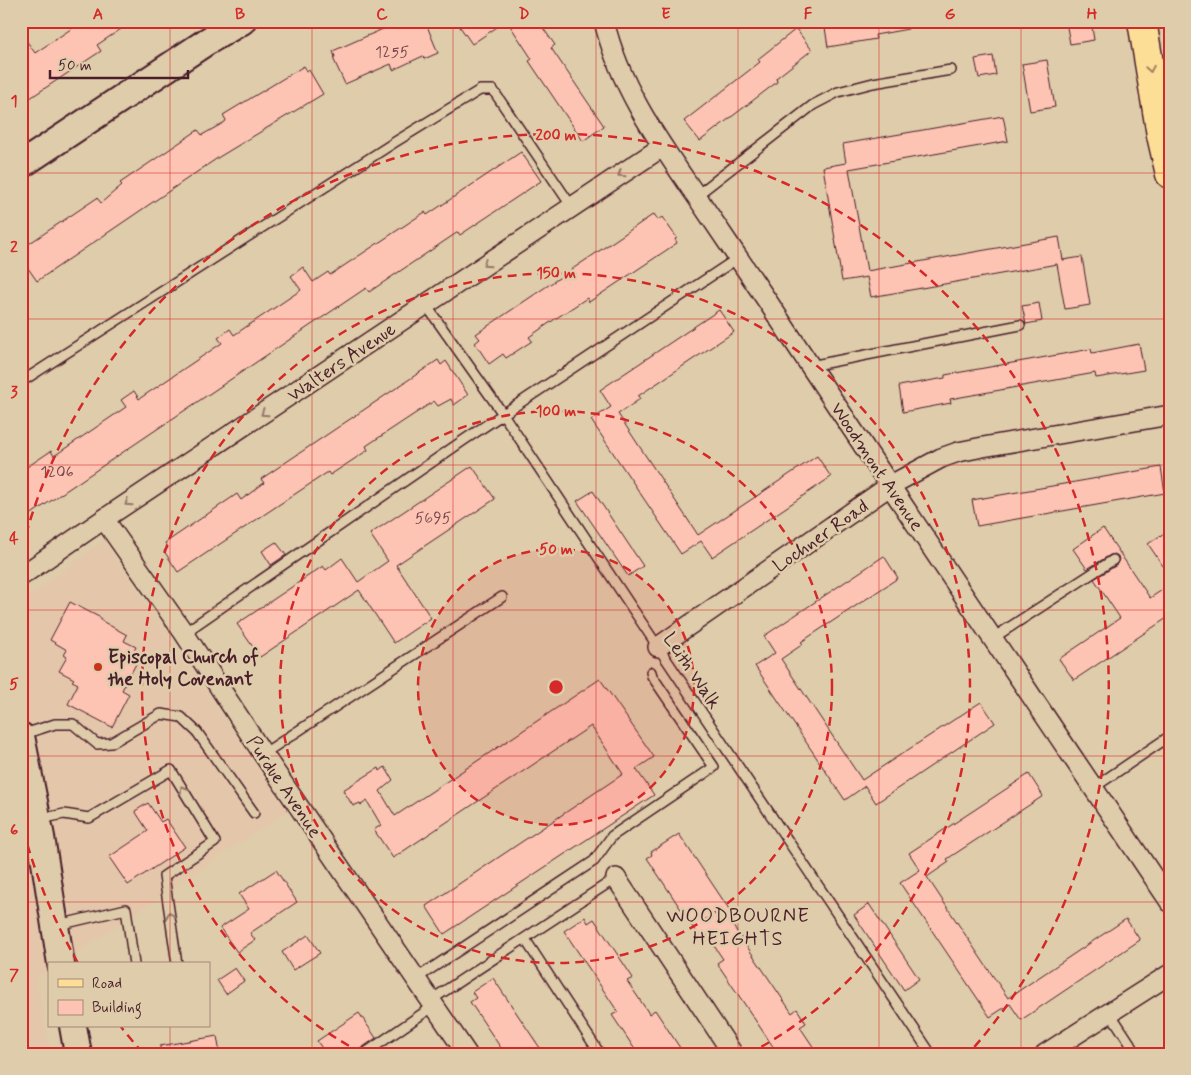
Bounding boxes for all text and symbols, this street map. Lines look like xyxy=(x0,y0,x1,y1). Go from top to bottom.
text: A xyxy=(93,4,103,25)
text: B xyxy=(235,4,245,25)
text: C xyxy=(376,4,388,25)
text: D xyxy=(518,4,530,25)
text: E xyxy=(661,4,671,25)
text: F xyxy=(804,4,813,25)
text: G xyxy=(945,4,956,25)
text: H xyxy=(1087,4,1098,25)
house number: 1255 xyxy=(375,42,409,63)
scale bar xyxy=(50,48,188,80)
text: 50 m xyxy=(58,56,92,76)
one-way arrow xyxy=(1144,65,1154,74)
text: 1 xyxy=(10,91,18,112)
text: 200 m xyxy=(536,126,577,146)
one-way arrow xyxy=(617,168,627,177)
text: 2 xyxy=(10,237,18,258)
one-way arrow xyxy=(483,258,492,268)
text: 150 m xyxy=(536,264,576,284)
street label: Walters Avenue xyxy=(283,317,401,408)
text: 3 xyxy=(10,382,18,403)
street label: Woodmont Avenue xyxy=(824,398,929,536)
text: 100 m xyxy=(536,402,576,422)
one-way arrow xyxy=(260,407,269,416)
house number: 1206 xyxy=(40,462,74,483)
street label: Lochner Road xyxy=(768,494,874,578)
one-way arrow xyxy=(125,496,134,506)
house number: 5695 xyxy=(415,508,451,529)
text: 4 xyxy=(9,528,19,549)
text: 50 m xyxy=(539,540,573,560)
street label: Leith Walk xyxy=(657,628,726,714)
place label: Episcopal Church of the Holy Covenant xyxy=(107,645,259,692)
marker: Episcopal Church of the Holy Covenant xyxy=(92,661,104,673)
text: 5 xyxy=(9,674,19,695)
centre of rings xyxy=(547,678,565,696)
street label: Purdue Avenue xyxy=(240,731,327,843)
one-way arrow xyxy=(179,786,189,795)
text: 6 xyxy=(10,820,18,841)
district label: WOODBOURNE HEIGHTS xyxy=(666,903,810,953)
one-way arrow xyxy=(165,911,176,919)
legend xyxy=(48,962,210,1028)
text: 7 xyxy=(9,965,19,986)
text: Road xyxy=(92,974,122,994)
text: Building xyxy=(92,998,142,1019)

